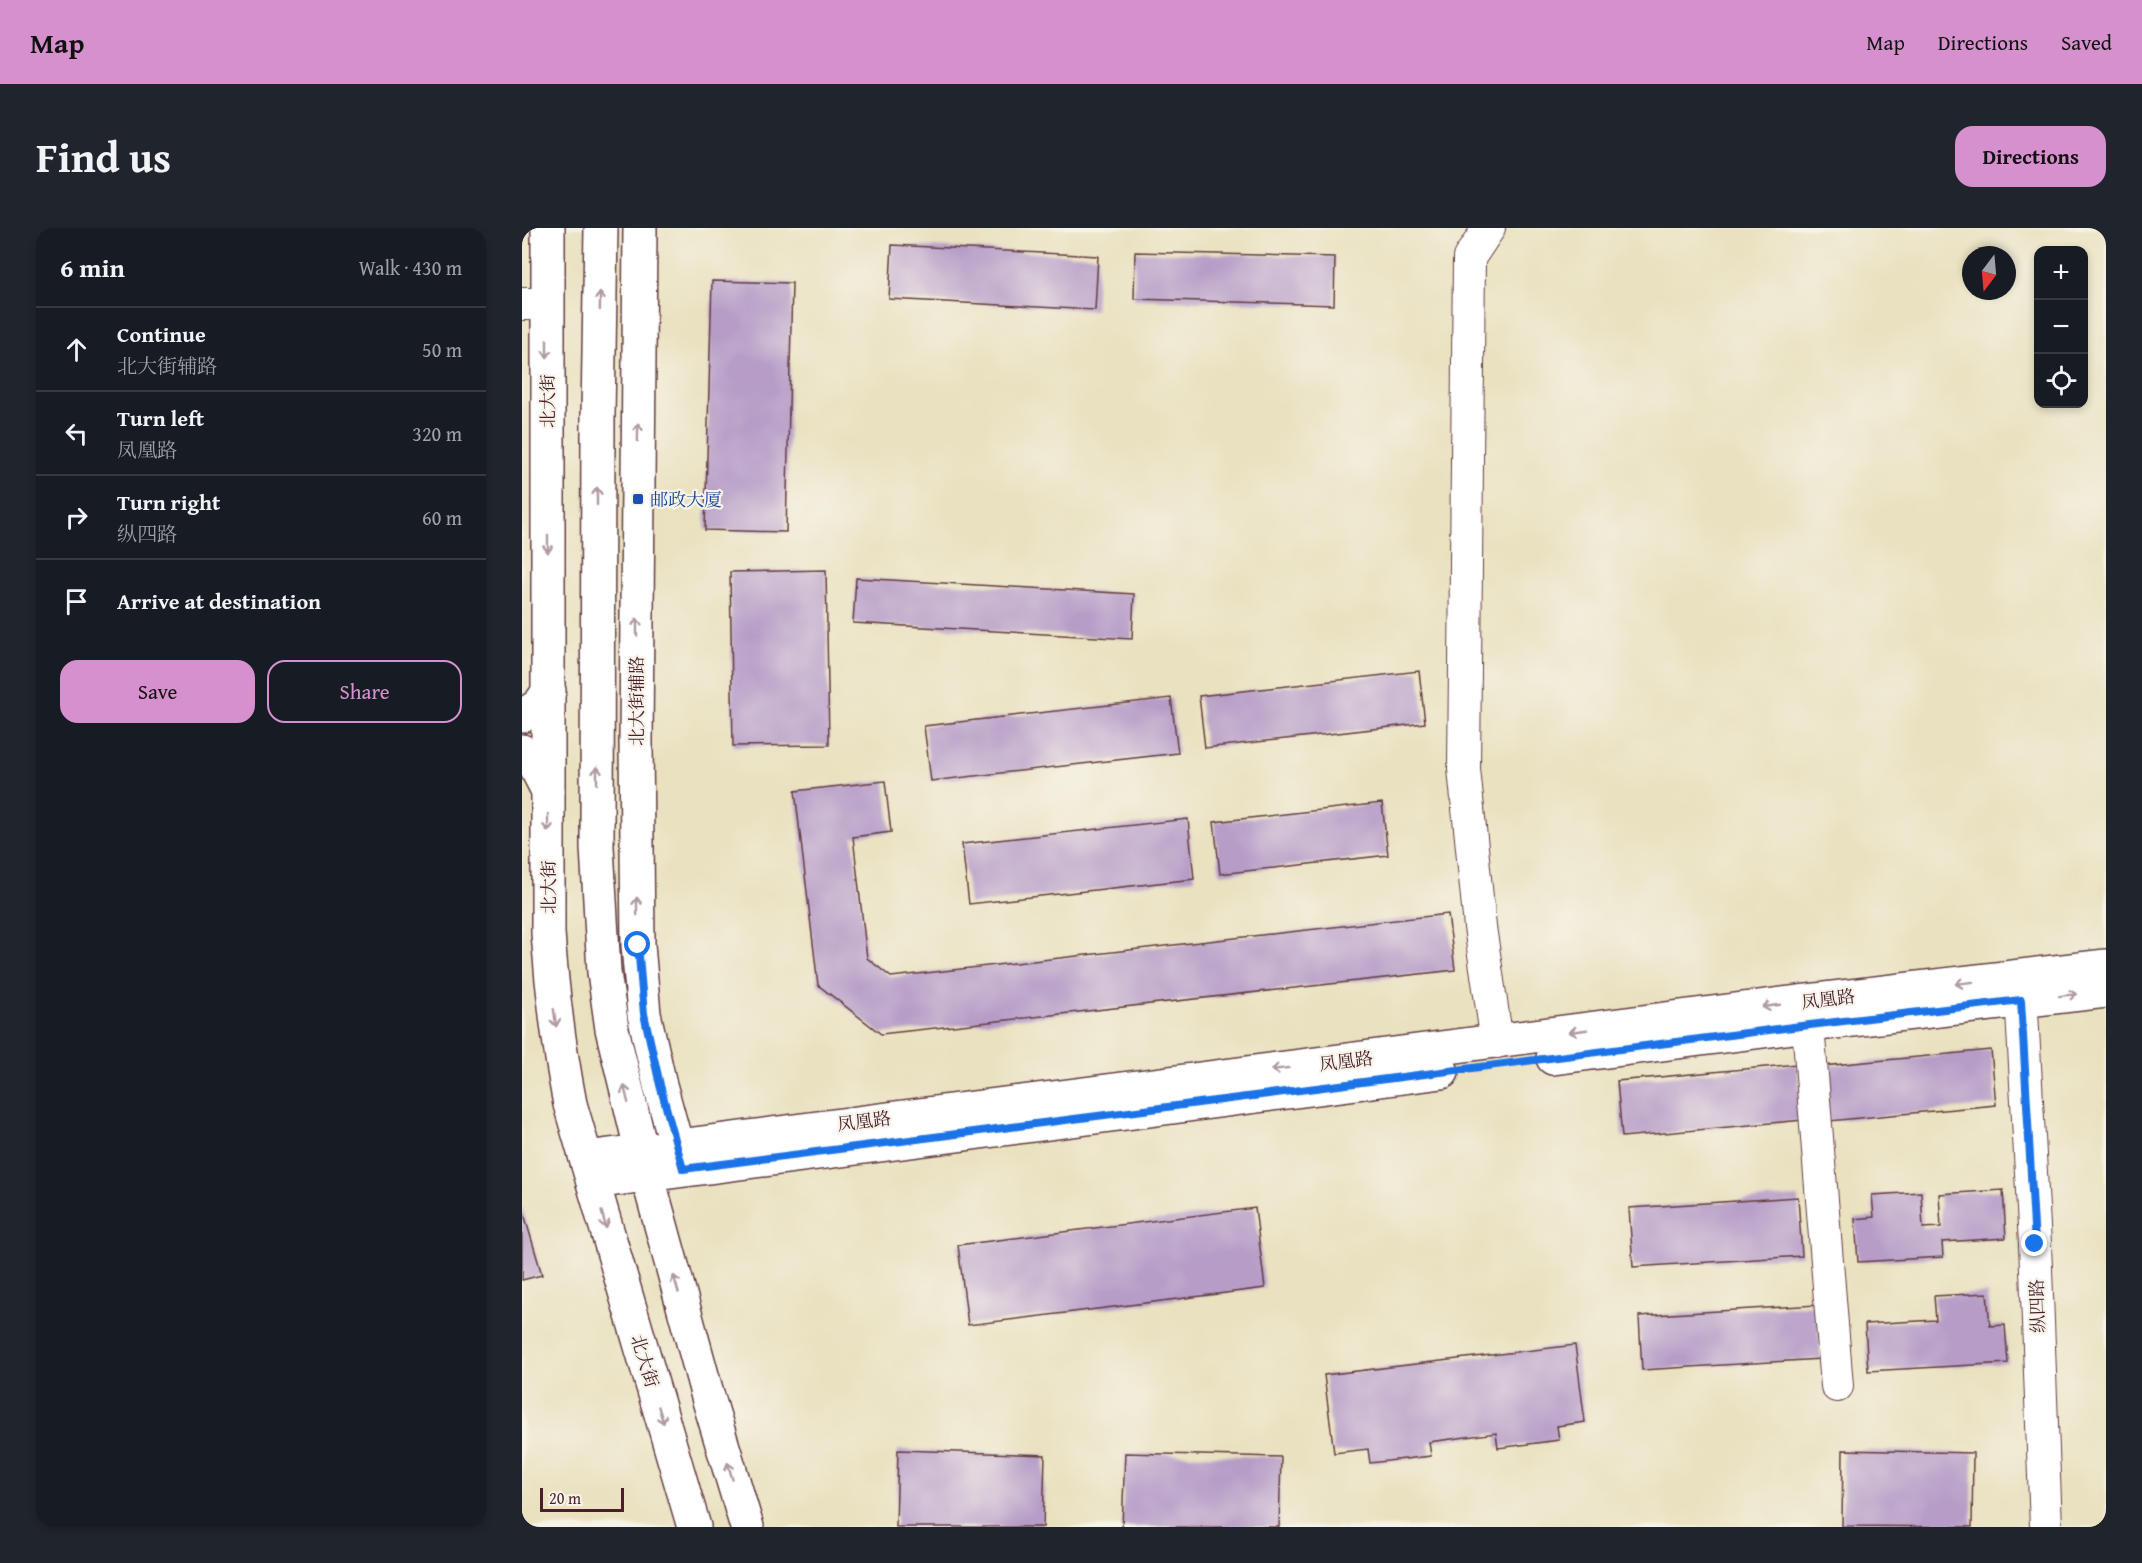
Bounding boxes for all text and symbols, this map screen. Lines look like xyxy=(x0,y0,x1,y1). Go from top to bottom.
text: Map xyxy=(30,22,84,63)
text: Map xyxy=(1866,27,1905,58)
text: Directions xyxy=(1938,27,2028,58)
text: Saved xyxy=(2061,27,2112,58)
text: Find us xyxy=(36,126,171,187)
button: Directions xyxy=(1955,126,2106,187)
north arrow xyxy=(1962,246,2016,300)
map controls xyxy=(2034,246,2088,408)
button: + xyxy=(2034,246,2088,300)
text: 6 min xyxy=(60,248,125,287)
text: Walk · 430 m xyxy=(359,253,462,282)
one-way arrow xyxy=(594,291,605,311)
button: − xyxy=(2034,300,2088,354)
text: Continue xyxy=(117,318,206,350)
icon: ahead xyxy=(60,333,93,366)
text: 50 m xyxy=(422,335,462,364)
one-way arrow xyxy=(541,339,553,359)
text: 北大街辅路 xyxy=(117,351,217,380)
button: locate xyxy=(2034,354,2088,408)
street label: 北大街 xyxy=(534,374,561,428)
text: Turn left xyxy=(117,402,204,434)
icon: left xyxy=(60,417,93,450)
text: 320 m xyxy=(412,419,462,448)
one-way arrow xyxy=(633,423,644,443)
text: 凤凰路 xyxy=(117,435,177,464)
text: Turn right xyxy=(117,486,220,518)
one-way arrow xyxy=(591,486,603,506)
place label: 邮政大厦 xyxy=(650,486,722,513)
marker: 邮政大厦 xyxy=(631,492,645,506)
icon: right xyxy=(60,501,93,534)
text: 60 m xyxy=(422,503,462,532)
text: 纵四路 xyxy=(117,519,177,548)
one-way arrow xyxy=(542,534,554,554)
icon: arrive xyxy=(60,585,93,618)
text: Arrive at destination xyxy=(117,585,321,617)
one-way arrow xyxy=(631,618,643,638)
street label: 北大街辅路 xyxy=(623,656,650,746)
button: Save xyxy=(60,660,255,723)
button: Share xyxy=(267,660,462,723)
one-way arrow xyxy=(591,765,603,785)
one-way arrow xyxy=(542,813,554,833)
street label: 北大街 xyxy=(535,860,562,914)
one-way arrow xyxy=(631,897,643,917)
route start xyxy=(624,931,650,957)
one-way arrow xyxy=(1955,978,1975,989)
street label: 凤凰路 xyxy=(1800,982,1856,1016)
one-way arrow xyxy=(2057,989,2077,1000)
one-way arrow xyxy=(1761,1000,1781,1011)
one-way arrow xyxy=(550,1008,561,1028)
one-way arrow xyxy=(1568,1026,1588,1037)
street label: 凤凰路 xyxy=(1318,1044,1374,1078)
one-way arrow xyxy=(1271,1064,1290,1075)
one-way arrow xyxy=(620,1084,632,1103)
street label: 凤凰路 xyxy=(836,1104,892,1138)
one-way arrow xyxy=(598,1210,610,1229)
route end xyxy=(2021,1230,2047,1256)
one-way arrow xyxy=(670,1274,681,1293)
street label: 纵四路 xyxy=(2023,1279,2051,1333)
street label: 北大街 xyxy=(624,1331,666,1391)
one-way arrow xyxy=(656,1405,667,1424)
one-way arrow xyxy=(724,1462,735,1481)
scale bar xyxy=(540,1485,624,1512)
text: 20 m xyxy=(549,1486,581,1510)

